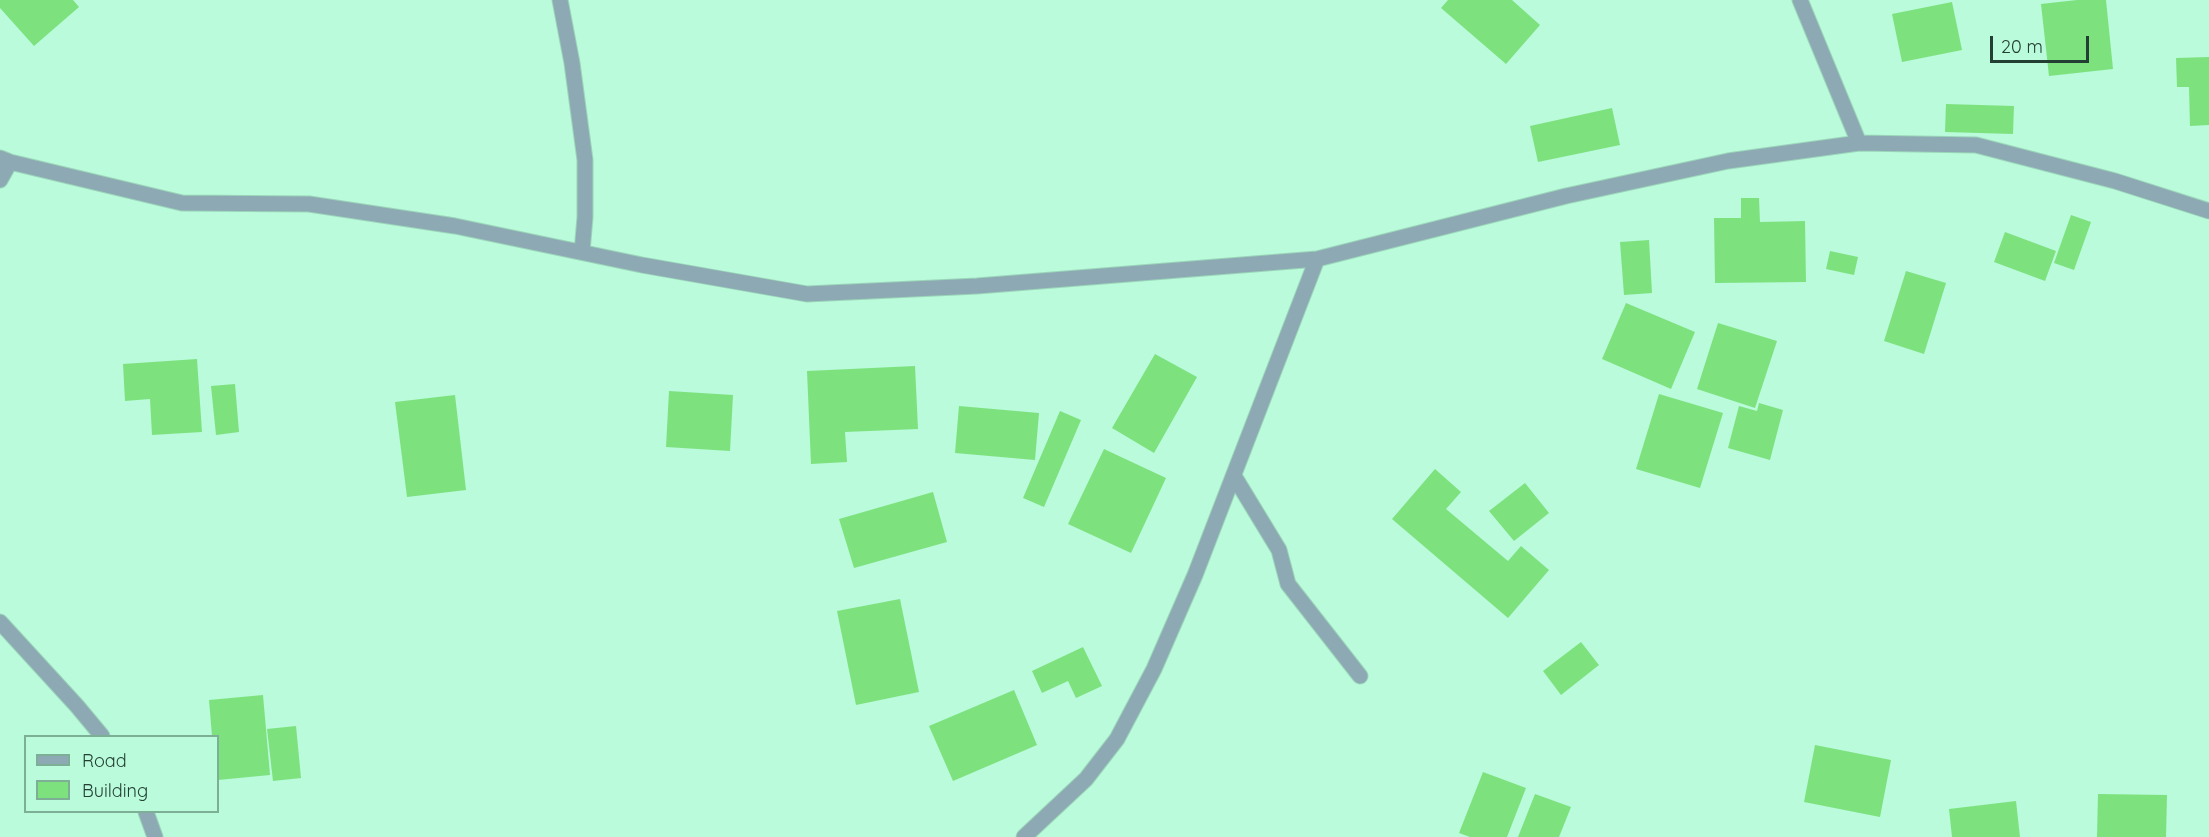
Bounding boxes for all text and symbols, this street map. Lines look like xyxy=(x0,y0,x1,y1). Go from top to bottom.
scale bar xyxy=(1993,24,2092,62)
text: 20 m xyxy=(2001,35,2043,58)
legend xyxy=(24,735,219,813)
text: Road xyxy=(82,749,127,772)
text: Building xyxy=(82,779,148,802)

